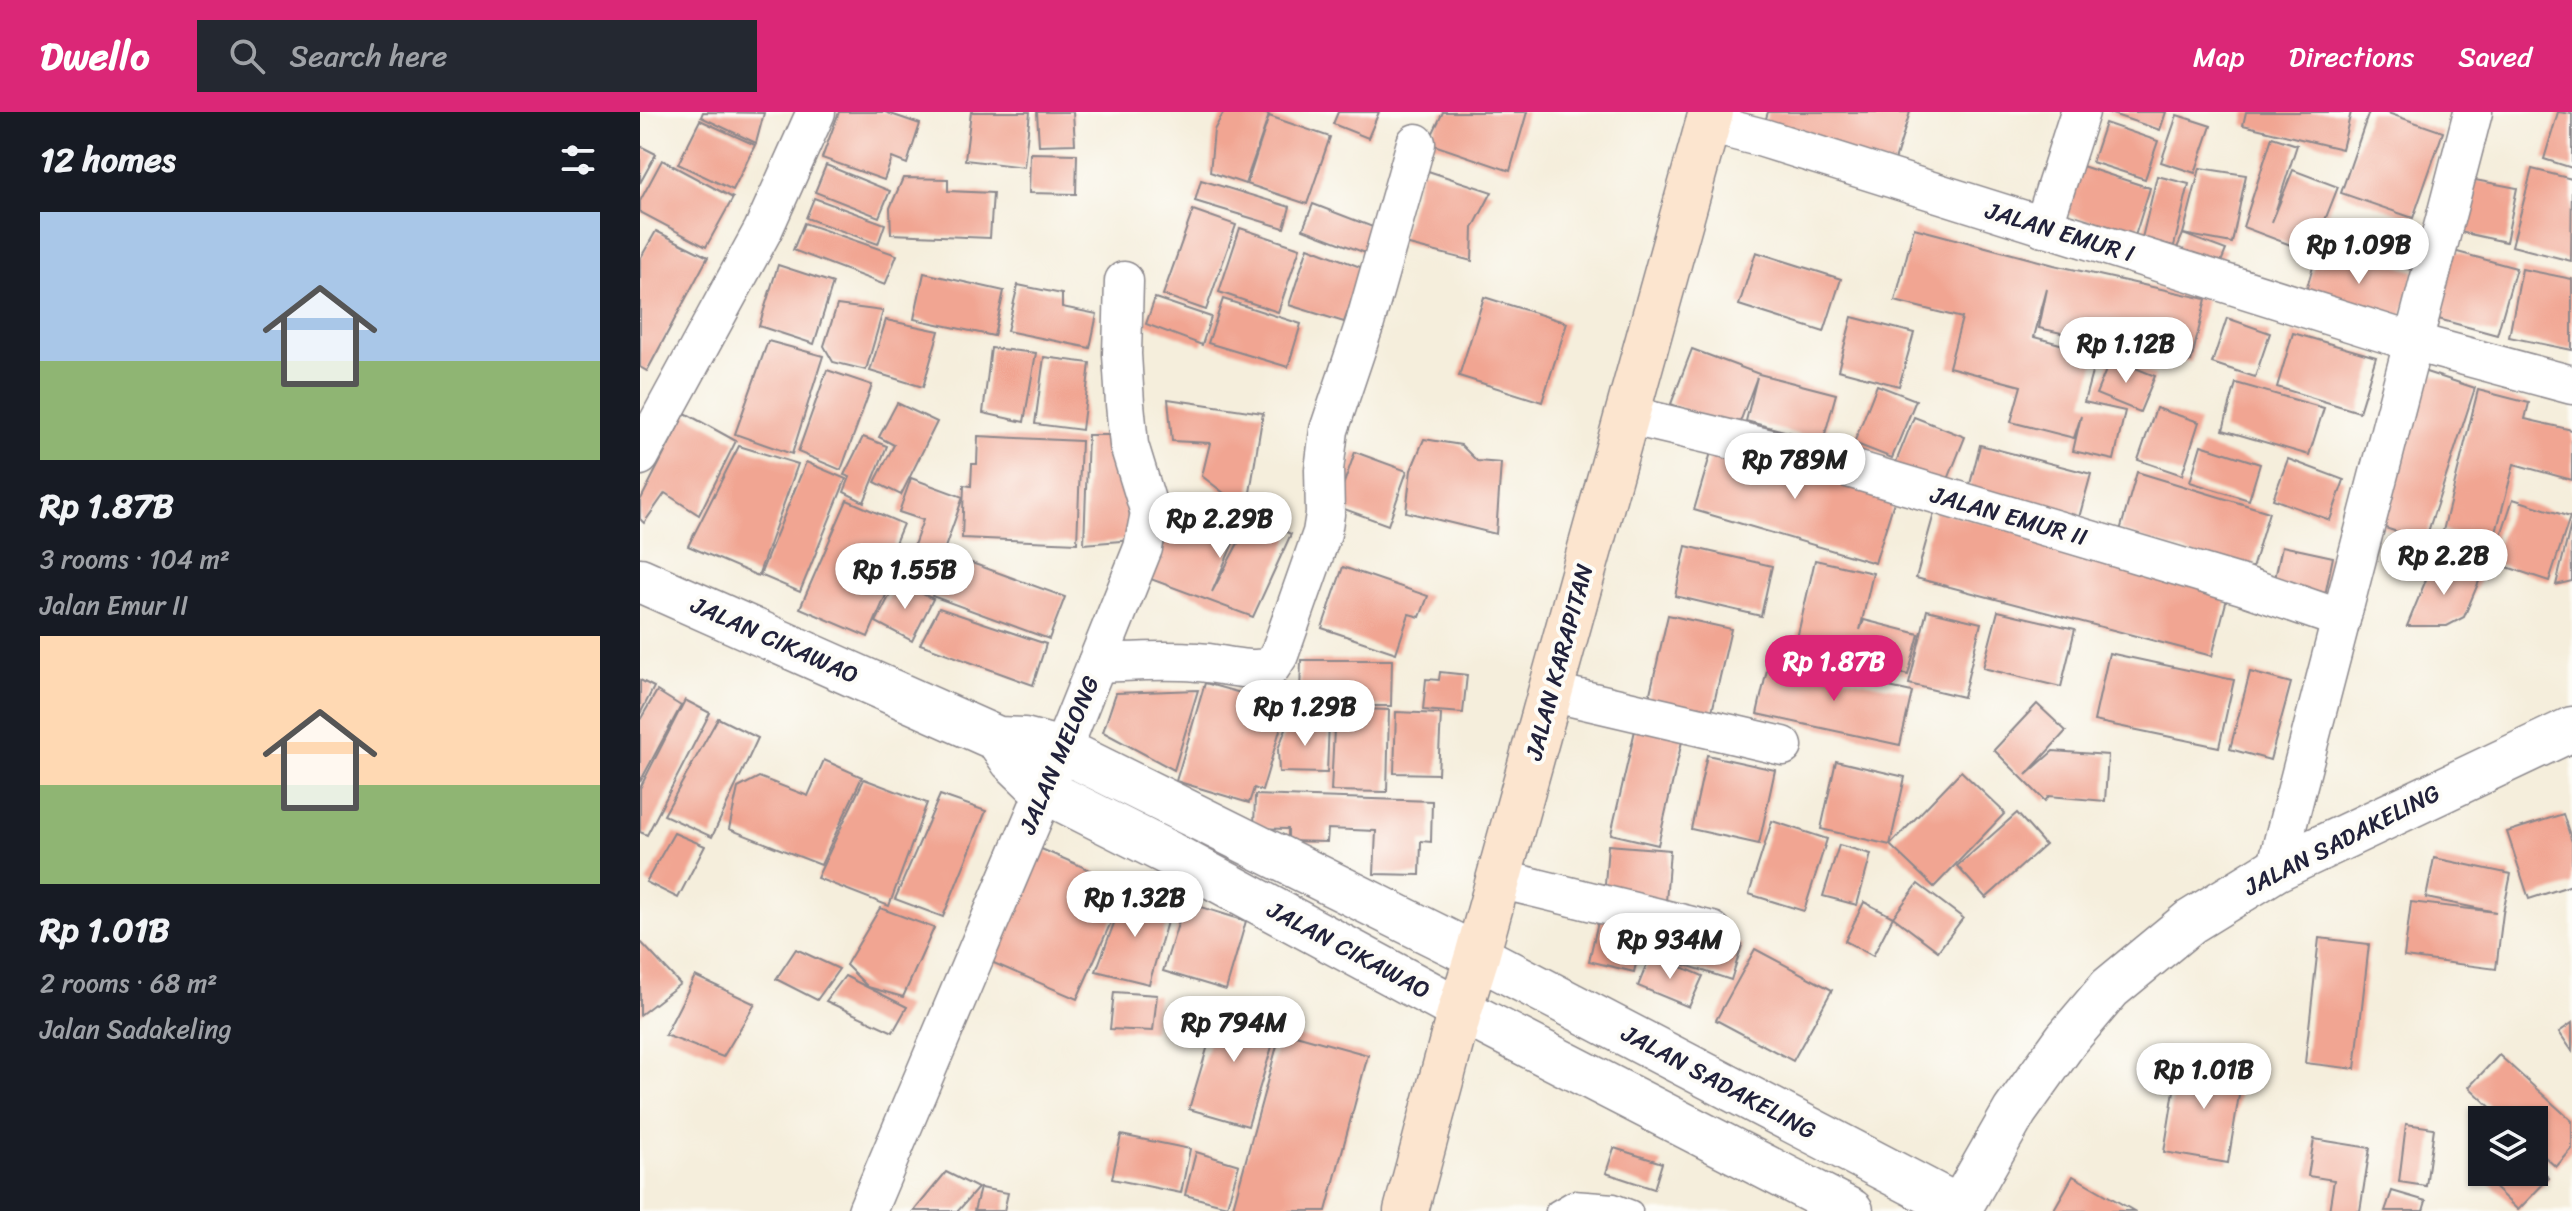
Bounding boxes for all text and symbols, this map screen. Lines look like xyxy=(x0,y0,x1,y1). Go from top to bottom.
search box xyxy=(197,20,757,92)
text: Dwello xyxy=(40,23,149,90)
text: Search here xyxy=(289,29,448,83)
text: Map xyxy=(2193,32,2245,81)
text: Directions xyxy=(2289,32,2414,81)
text: Saved xyxy=(2458,32,2532,81)
icon: search xyxy=(225,34,269,78)
text: 12 homes xyxy=(40,130,176,190)
icon: filters xyxy=(556,138,600,182)
street label: JALAN EMUR I xyxy=(1979,189,2140,275)
pin: Rp 1.09B xyxy=(2276,218,2442,286)
text: Rp 1.09B xyxy=(2307,221,2411,267)
icon: home xyxy=(248,264,392,408)
pin: Rp 1.12B xyxy=(2043,317,2209,385)
text: Rp 1.12B xyxy=(2077,320,2175,366)
pin: Rp 789M xyxy=(1721,433,1869,501)
text: Rp 789M xyxy=(1743,436,1848,482)
street label: JALAN EMUR II xyxy=(1925,473,2092,558)
text: Rp 1.87B xyxy=(40,476,174,536)
pin: Rp 2.29B xyxy=(1137,492,1303,560)
text: Rp 2.29B xyxy=(1167,495,1273,541)
pin: Rp 2.2B xyxy=(2370,529,2518,597)
text: Rp 2.2B xyxy=(2399,532,2489,578)
text: 3 rooms · 104 m² xyxy=(40,536,230,582)
pin: Rp 1.55B xyxy=(822,543,988,611)
text: Rp 1.55B xyxy=(853,546,957,592)
street label: JALAN KARAPITAN xyxy=(1512,559,1605,766)
text: Jalan Emur II xyxy=(40,582,188,628)
street label: JALAN CIKAWAO xyxy=(683,584,866,696)
pin: Rp 1.87B xyxy=(1751,635,1917,703)
text: Rp 1.87B xyxy=(1783,638,1885,684)
street label: JALAN MELONG xyxy=(1006,669,1111,842)
pin: Rp 1.29B xyxy=(1222,680,1388,748)
text: Rp 1.29B xyxy=(1254,683,1356,729)
icon: home xyxy=(248,688,392,832)
street label: JALAN SADAKELING xyxy=(2236,772,2448,908)
pin: Rp 1.32B xyxy=(1052,871,1218,939)
text: Rp 1.32B xyxy=(1085,874,1185,920)
street label: JALAN CIKAWAO xyxy=(1259,889,1438,1011)
text: Rp 1.01B xyxy=(40,900,170,960)
pin: Rp 934M xyxy=(1596,913,1744,981)
text: Rp 934M xyxy=(1618,916,1723,962)
text: 2 rooms · 68 m² xyxy=(40,960,217,1006)
pin: Rp 794M xyxy=(1160,996,1308,1064)
text: Rp 794M xyxy=(1181,999,1287,1045)
text: Jalan Sadakeling xyxy=(40,1006,232,1052)
street label: JALAN SADAKELING xyxy=(1613,1012,1824,1151)
pin: Rp 1.01B xyxy=(2121,1043,2287,1111)
text: Rp 1.01B xyxy=(2154,1046,2254,1092)
map controls xyxy=(2468,1106,2548,1186)
button: layers xyxy=(2468,1106,2548,1186)

